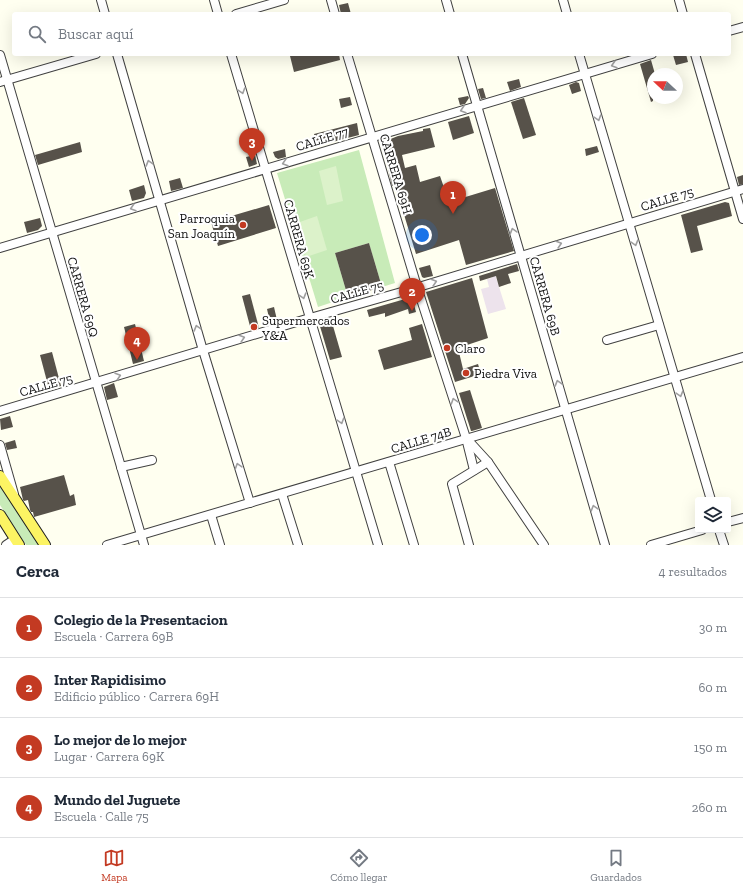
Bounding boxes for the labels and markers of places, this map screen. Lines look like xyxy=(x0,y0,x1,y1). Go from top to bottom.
pin: 3 xyxy=(239,128,265,161)
pin: 1 xyxy=(440,181,466,214)
place label: Parroquia San Joaquín xyxy=(168,211,236,241)
marker: Parroquia San Joaquín xyxy=(238,220,248,230)
pin: 2 xyxy=(399,278,425,311)
place label: Supermercados Y&A xyxy=(261,313,350,343)
marker: Supermercados Y&A xyxy=(249,322,259,332)
pin: 4 xyxy=(124,327,150,360)
place label: Claro xyxy=(455,341,486,356)
marker: Claro xyxy=(442,343,452,353)
place label: Piedra Viva xyxy=(474,366,538,381)
marker: Piedra Viva xyxy=(461,368,471,378)

